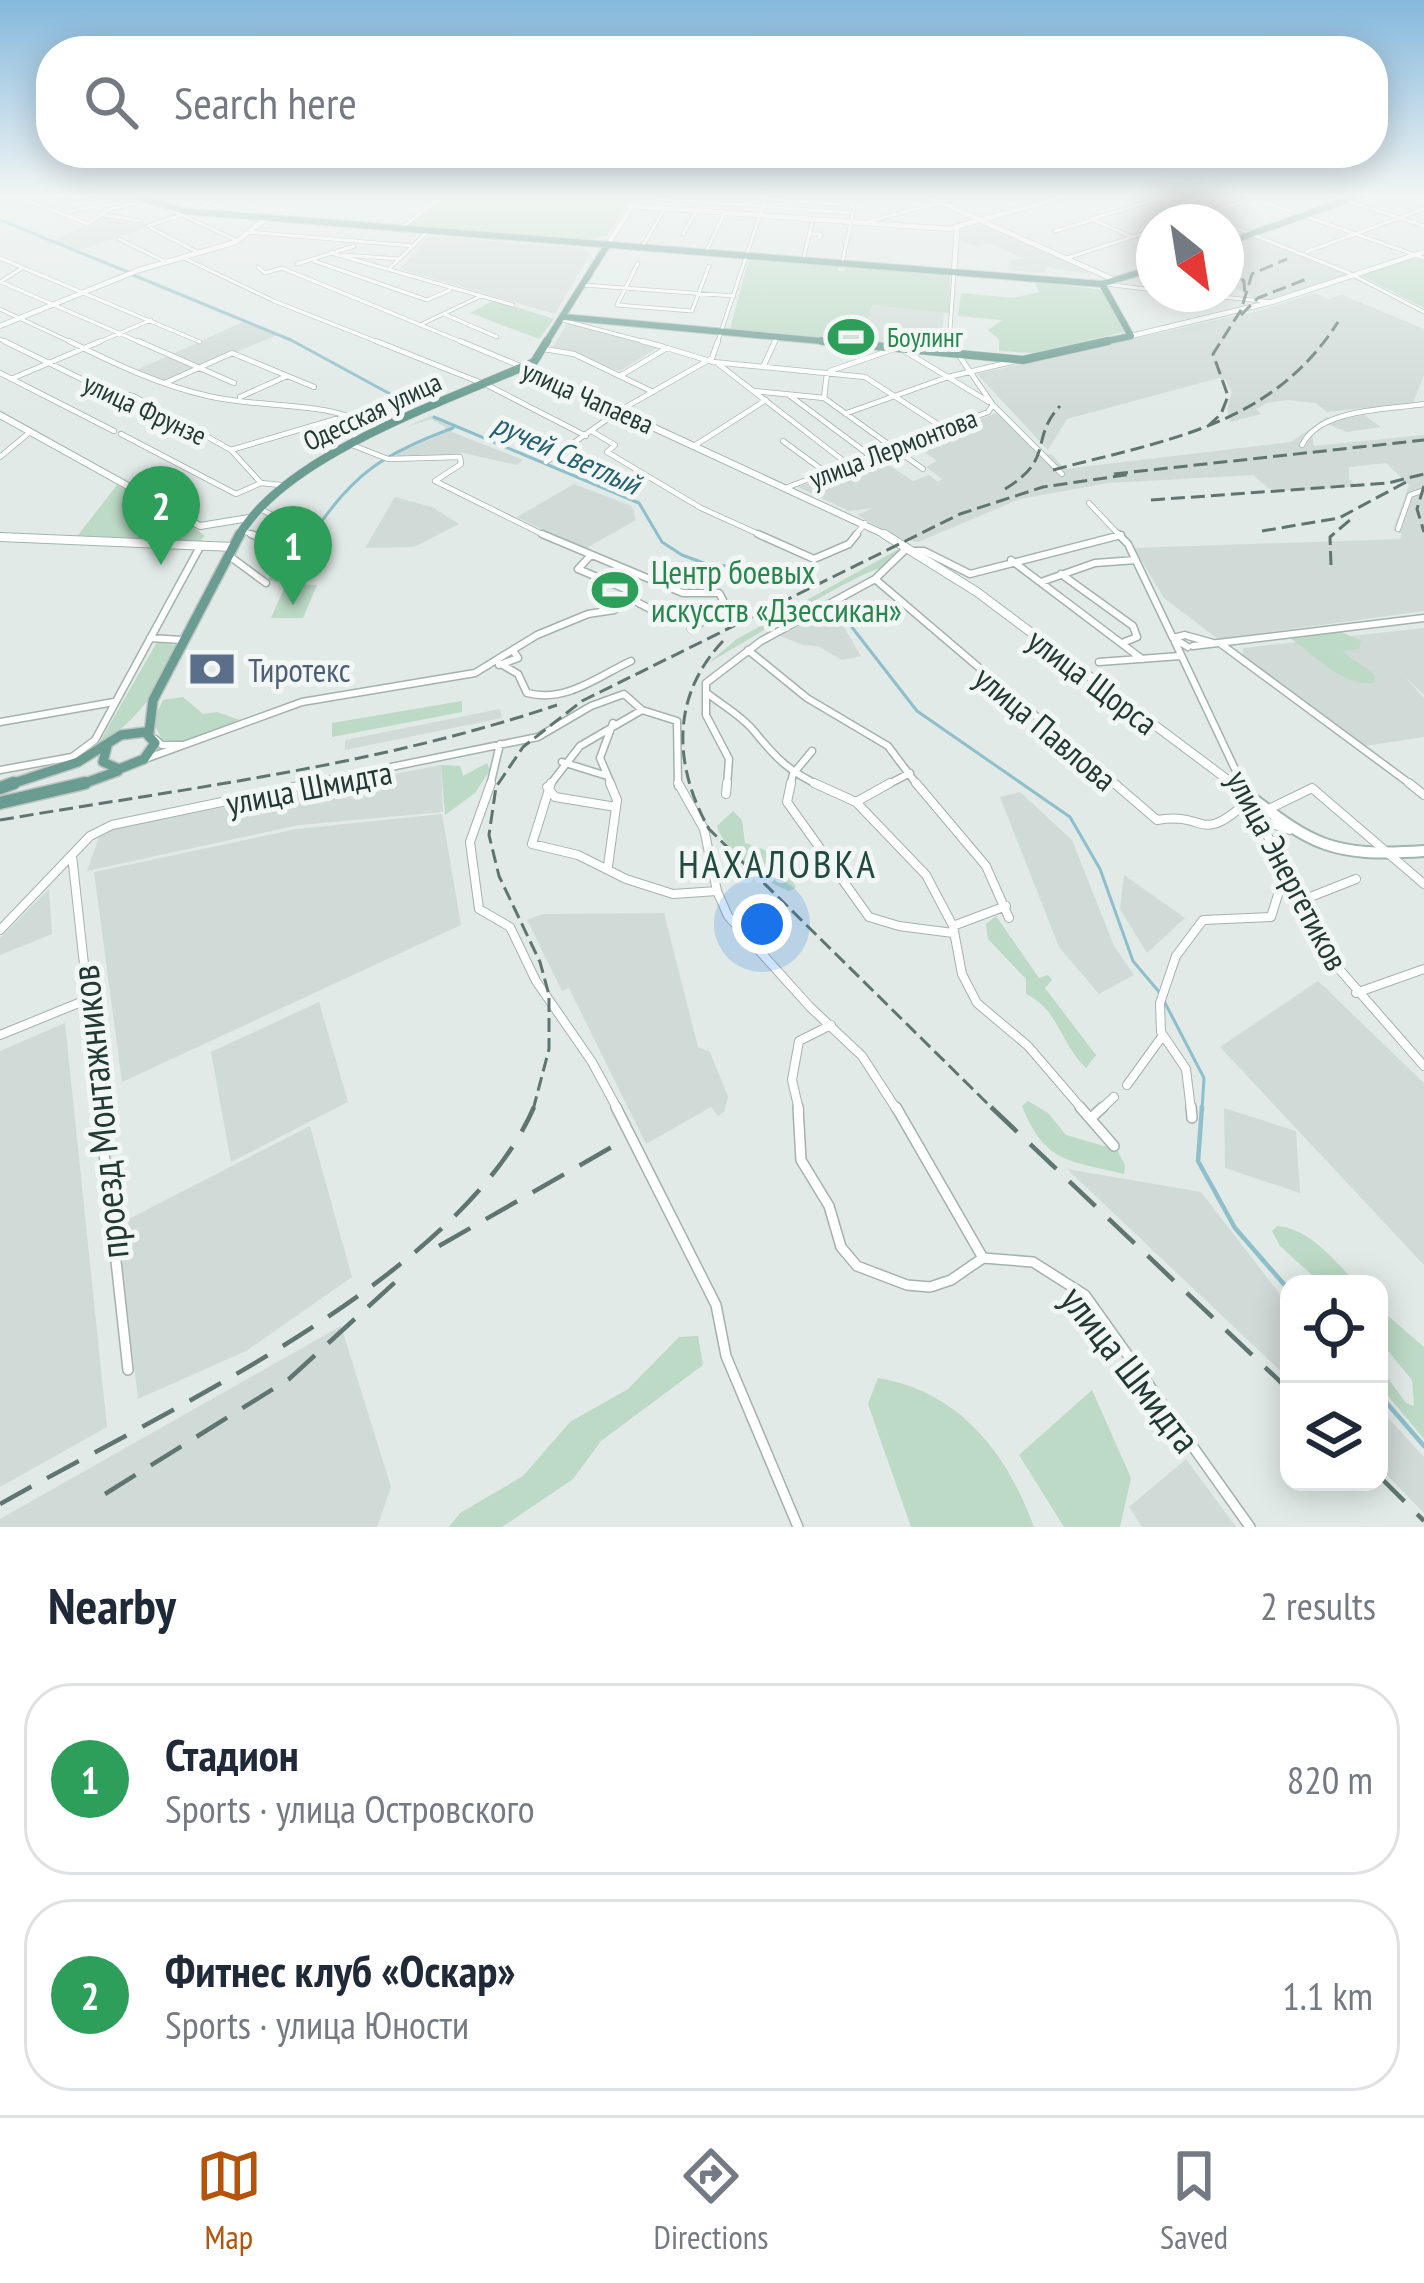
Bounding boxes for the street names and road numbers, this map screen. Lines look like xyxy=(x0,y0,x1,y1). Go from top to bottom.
street label: улица Чапаева xyxy=(517,353,659,441)
street label: Одесская улица xyxy=(298,364,446,458)
street label: улица Фрунзе xyxy=(78,366,212,452)
street label: улица Лермонтова xyxy=(804,400,982,496)
street label: улица Щорса xyxy=(1019,618,1167,744)
street label: улица Павлова xyxy=(966,656,1126,800)
street label: улица Шмидта xyxy=(223,750,395,824)
street label: улица Энергетиков xyxy=(1217,763,1359,977)
street label: проезд Монтажников xyxy=(58,963,140,1261)
street label: улица Шмидта xyxy=(1050,1275,1212,1463)

